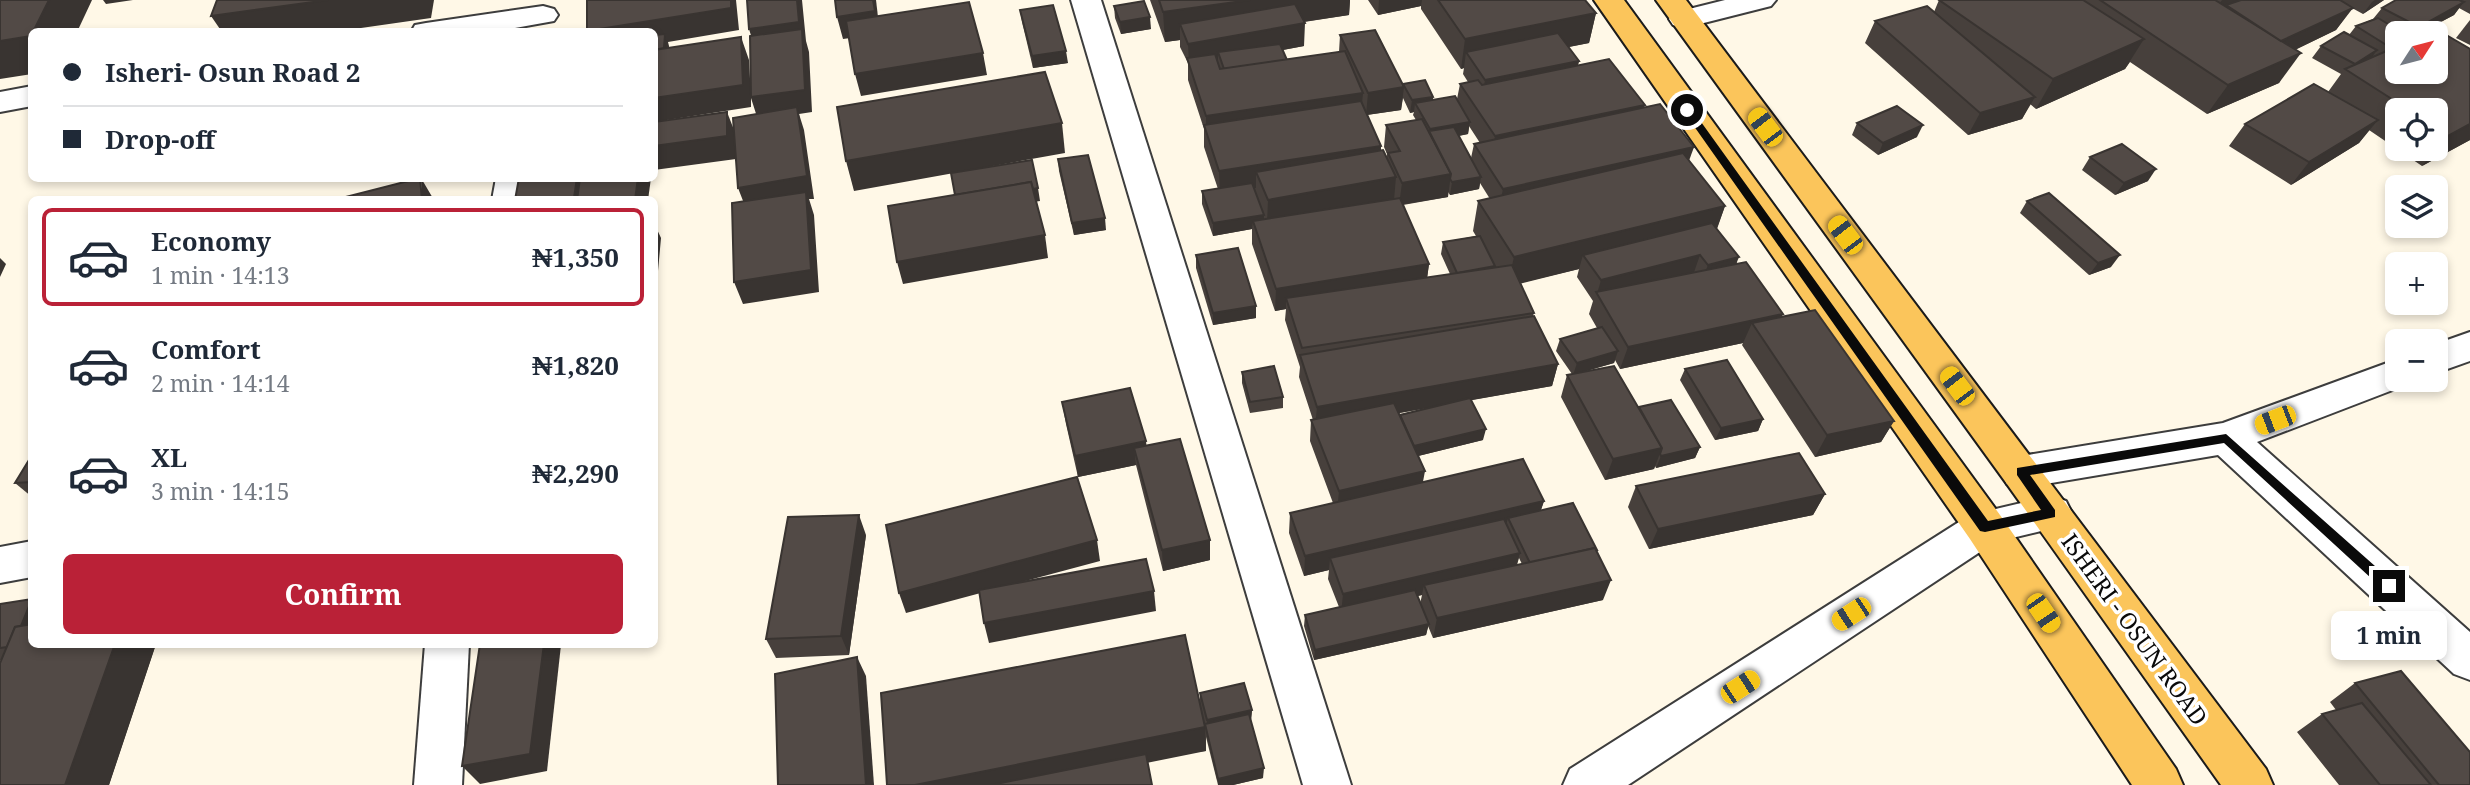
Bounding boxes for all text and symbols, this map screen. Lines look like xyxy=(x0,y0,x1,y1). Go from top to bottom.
north arrow xyxy=(2385,21,2448,84)
map controls xyxy=(2385,21,2448,392)
text: Isheri- Osun Road 2 xyxy=(105,54,361,90)
route start xyxy=(1671,94,1703,126)
button: locate xyxy=(2385,98,2448,161)
car xyxy=(1744,104,1787,150)
text: Drop-off xyxy=(105,121,215,157)
button: layers xyxy=(2385,175,2448,238)
car xyxy=(1824,212,1867,258)
text: Economy xyxy=(151,223,271,259)
icon: car xyxy=(67,226,130,289)
text: ₦1,350 xyxy=(532,239,619,275)
button: + xyxy=(2385,252,2448,315)
text: 1 min · 14:13 xyxy=(151,259,289,291)
button: − xyxy=(2385,329,2448,392)
text: Comfort xyxy=(151,331,261,367)
icon: car xyxy=(67,334,130,397)
text: ₦1,820 xyxy=(532,347,619,383)
car xyxy=(1936,363,1979,409)
text: 2 min · 14:14 xyxy=(151,367,289,399)
car xyxy=(2252,403,2299,437)
text: XL xyxy=(151,439,187,475)
icon: car xyxy=(67,442,130,505)
text: ₦2,290 xyxy=(532,455,619,491)
text: 3 min · 14:15 xyxy=(151,475,289,507)
street label: ISHERI - OSUN ROAD xyxy=(2054,527,2216,731)
button: Confirm xyxy=(63,554,623,634)
route end xyxy=(2373,570,2405,602)
car xyxy=(2023,590,2064,636)
car xyxy=(1828,594,1875,634)
callout: 1 min xyxy=(2331,610,2447,660)
text: 1 min xyxy=(2356,619,2422,651)
car xyxy=(1717,667,1764,707)

